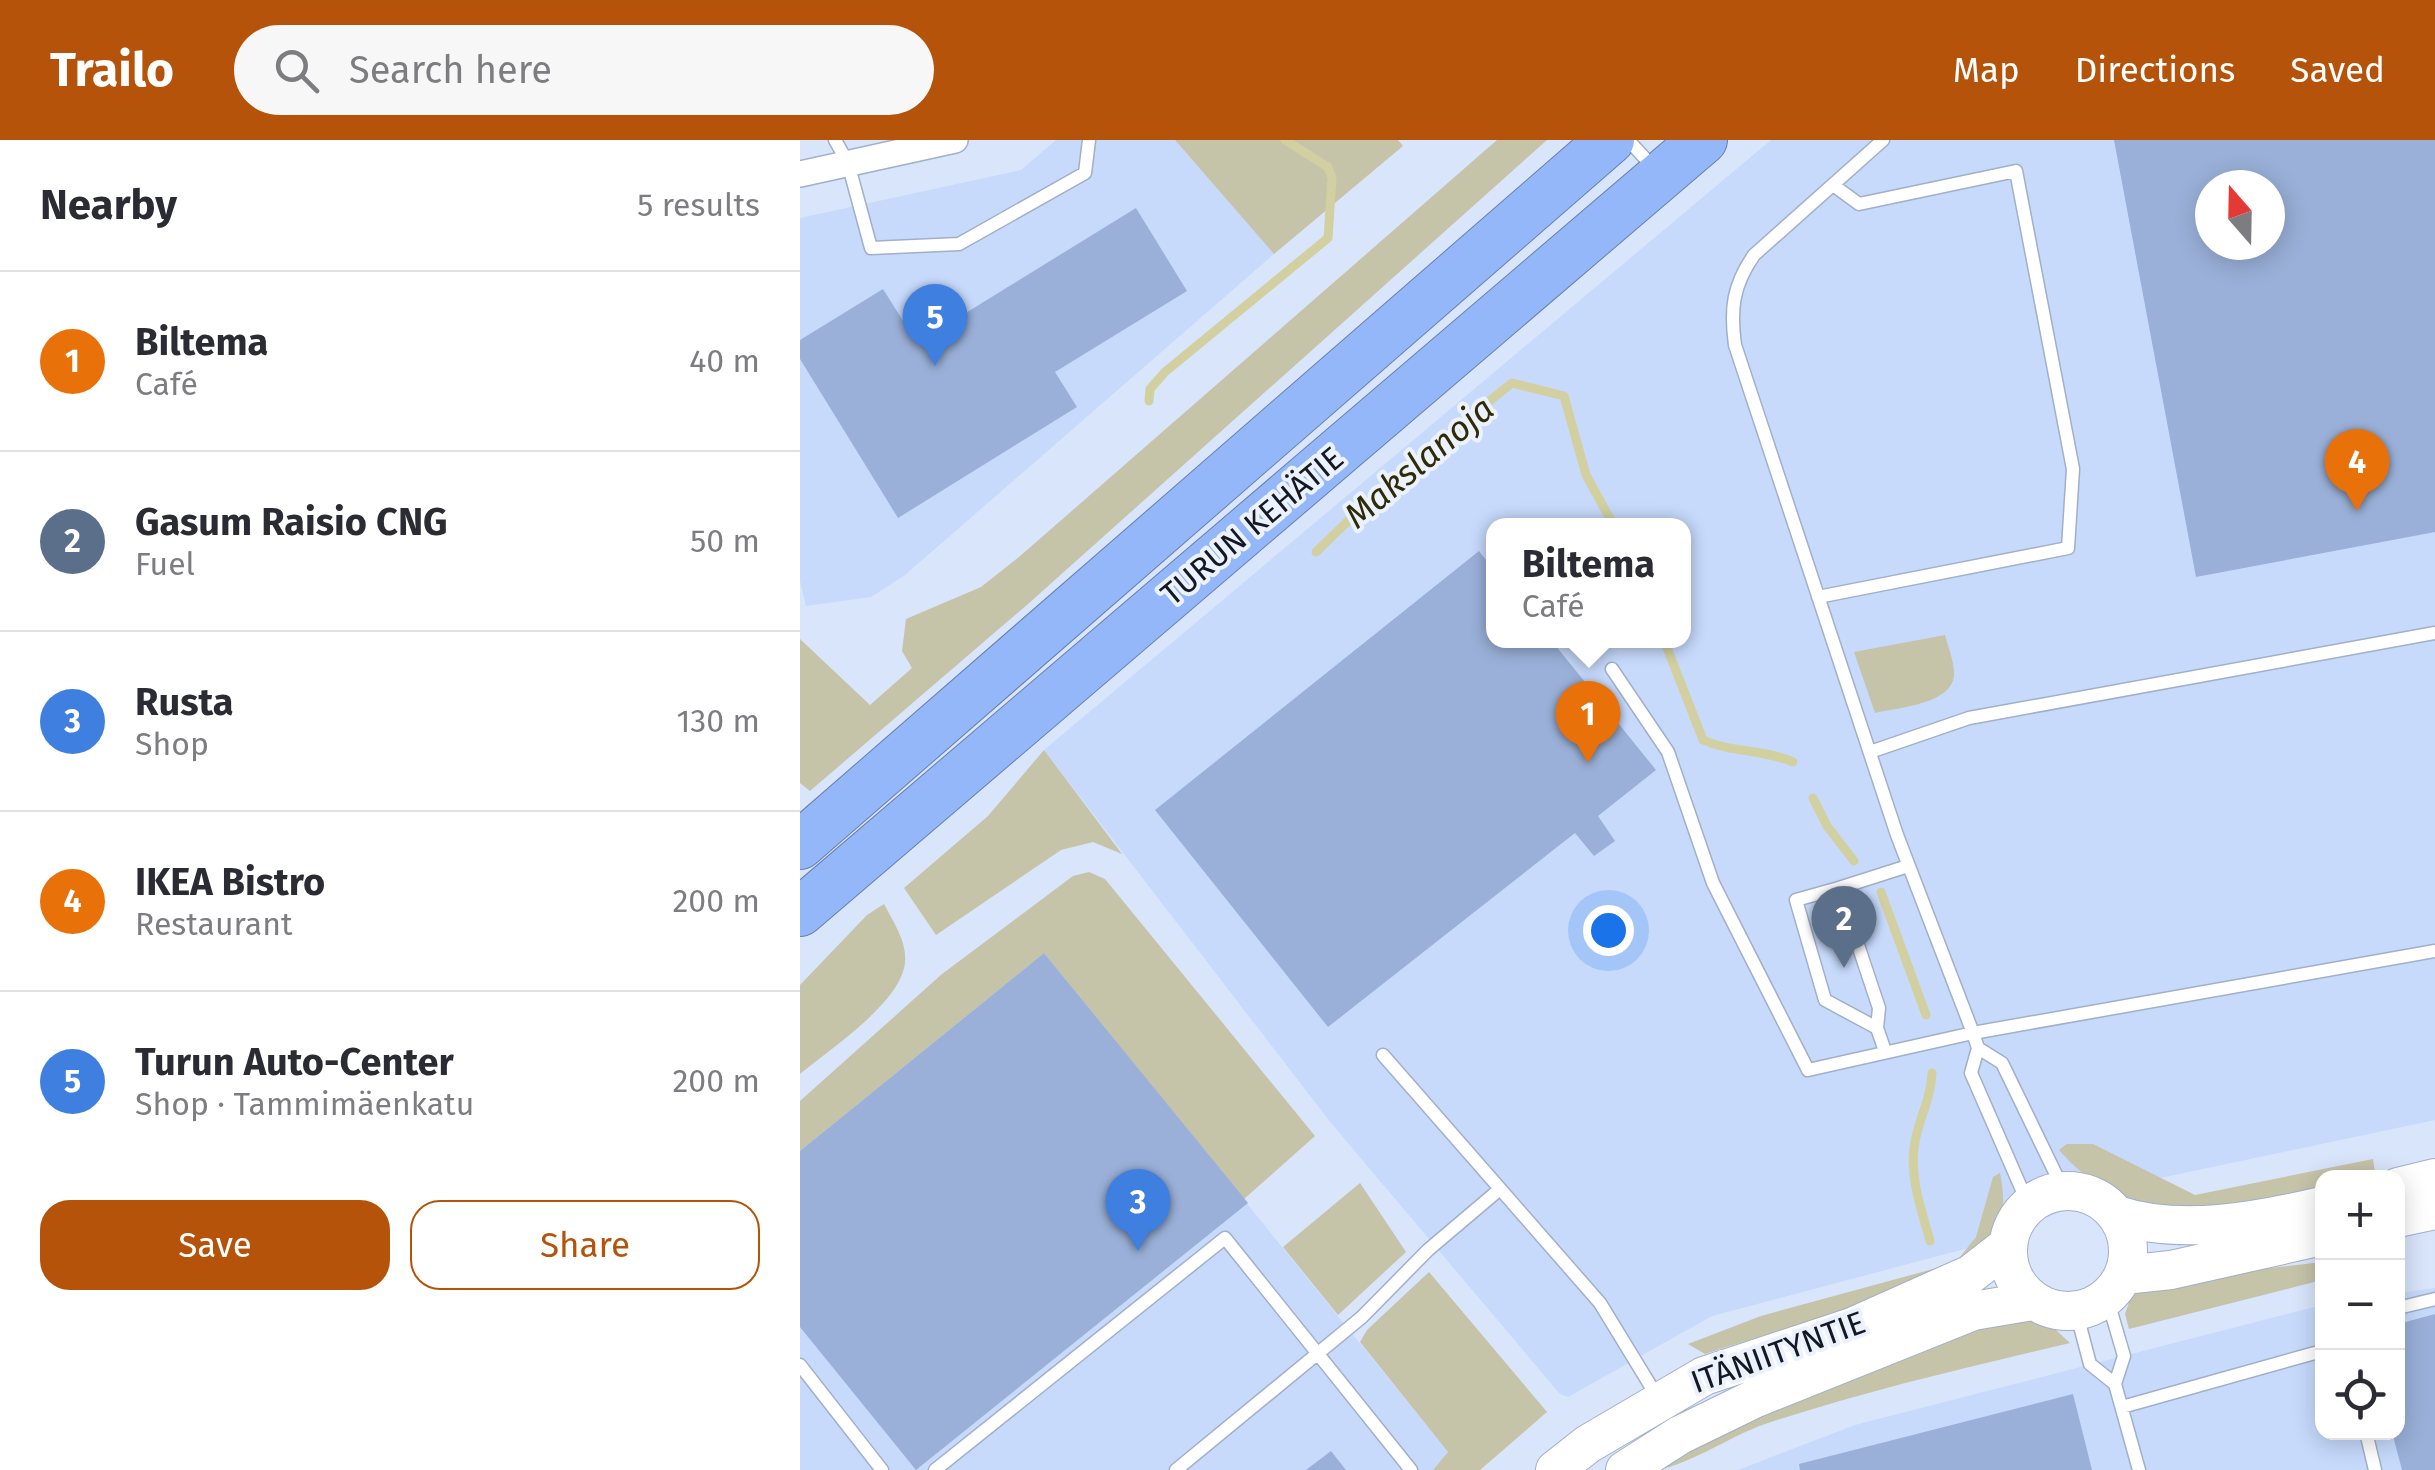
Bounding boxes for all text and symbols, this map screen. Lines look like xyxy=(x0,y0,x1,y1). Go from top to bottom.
search box xyxy=(234,25,934,115)
text: Trailo xyxy=(50,41,174,99)
icon: search xyxy=(269,43,324,98)
text: Search here xyxy=(349,47,552,93)
text: Map xyxy=(1953,49,2020,91)
text: Directions xyxy=(2075,49,2235,91)
text: Saved xyxy=(2290,49,2385,91)
north arrow xyxy=(2195,170,2285,260)
text: Nearby xyxy=(40,180,177,230)
text: 5 results xyxy=(637,186,760,224)
pin: 5 xyxy=(902,284,968,366)
text: Biltema xyxy=(135,319,268,365)
text: 1 xyxy=(65,342,80,380)
text: 40 m xyxy=(689,342,760,380)
text: Café xyxy=(135,365,198,403)
water label: Makslanoja xyxy=(1336,387,1502,537)
pin: 4 xyxy=(2324,428,2390,511)
street label: TURUN KEHÄTIE xyxy=(1153,439,1351,613)
text: Gasum Raisio CNG xyxy=(135,499,448,545)
popup xyxy=(1486,518,1691,648)
text: 2 xyxy=(64,522,81,560)
text: 50 m xyxy=(690,522,760,560)
text: Biltema xyxy=(1522,541,1655,587)
text: Fuel xyxy=(135,545,195,583)
text: Café xyxy=(1522,587,1585,625)
text: Rusta xyxy=(135,679,234,725)
pin: 1 xyxy=(1556,680,1620,763)
text: 3 xyxy=(64,702,81,740)
text: 130 m xyxy=(676,702,760,740)
text: Shop xyxy=(135,725,209,763)
text: IKEA Bistro xyxy=(135,859,325,905)
text: 4 xyxy=(63,882,82,920)
text: 200 m xyxy=(673,882,760,920)
pin: 2 xyxy=(1812,886,1876,968)
text: Restaurant xyxy=(135,905,293,943)
your location xyxy=(1583,905,1634,956)
text: Turun Auto-Center xyxy=(135,1039,454,1085)
text: 5 xyxy=(64,1062,81,1100)
text: 200 m xyxy=(673,1062,760,1100)
text: Shop · Tammimäenkatu xyxy=(135,1085,474,1123)
pin: 3 xyxy=(1106,1168,1170,1251)
map controls xyxy=(2315,1170,2405,1440)
button: + xyxy=(2315,1170,2405,1260)
button: Save xyxy=(40,1200,390,1290)
button: Share xyxy=(410,1200,760,1290)
button: − xyxy=(2315,1260,2405,1350)
street label: ITÄNIITYNTIE xyxy=(1686,1303,1870,1401)
button: locate xyxy=(2315,1350,2405,1440)

